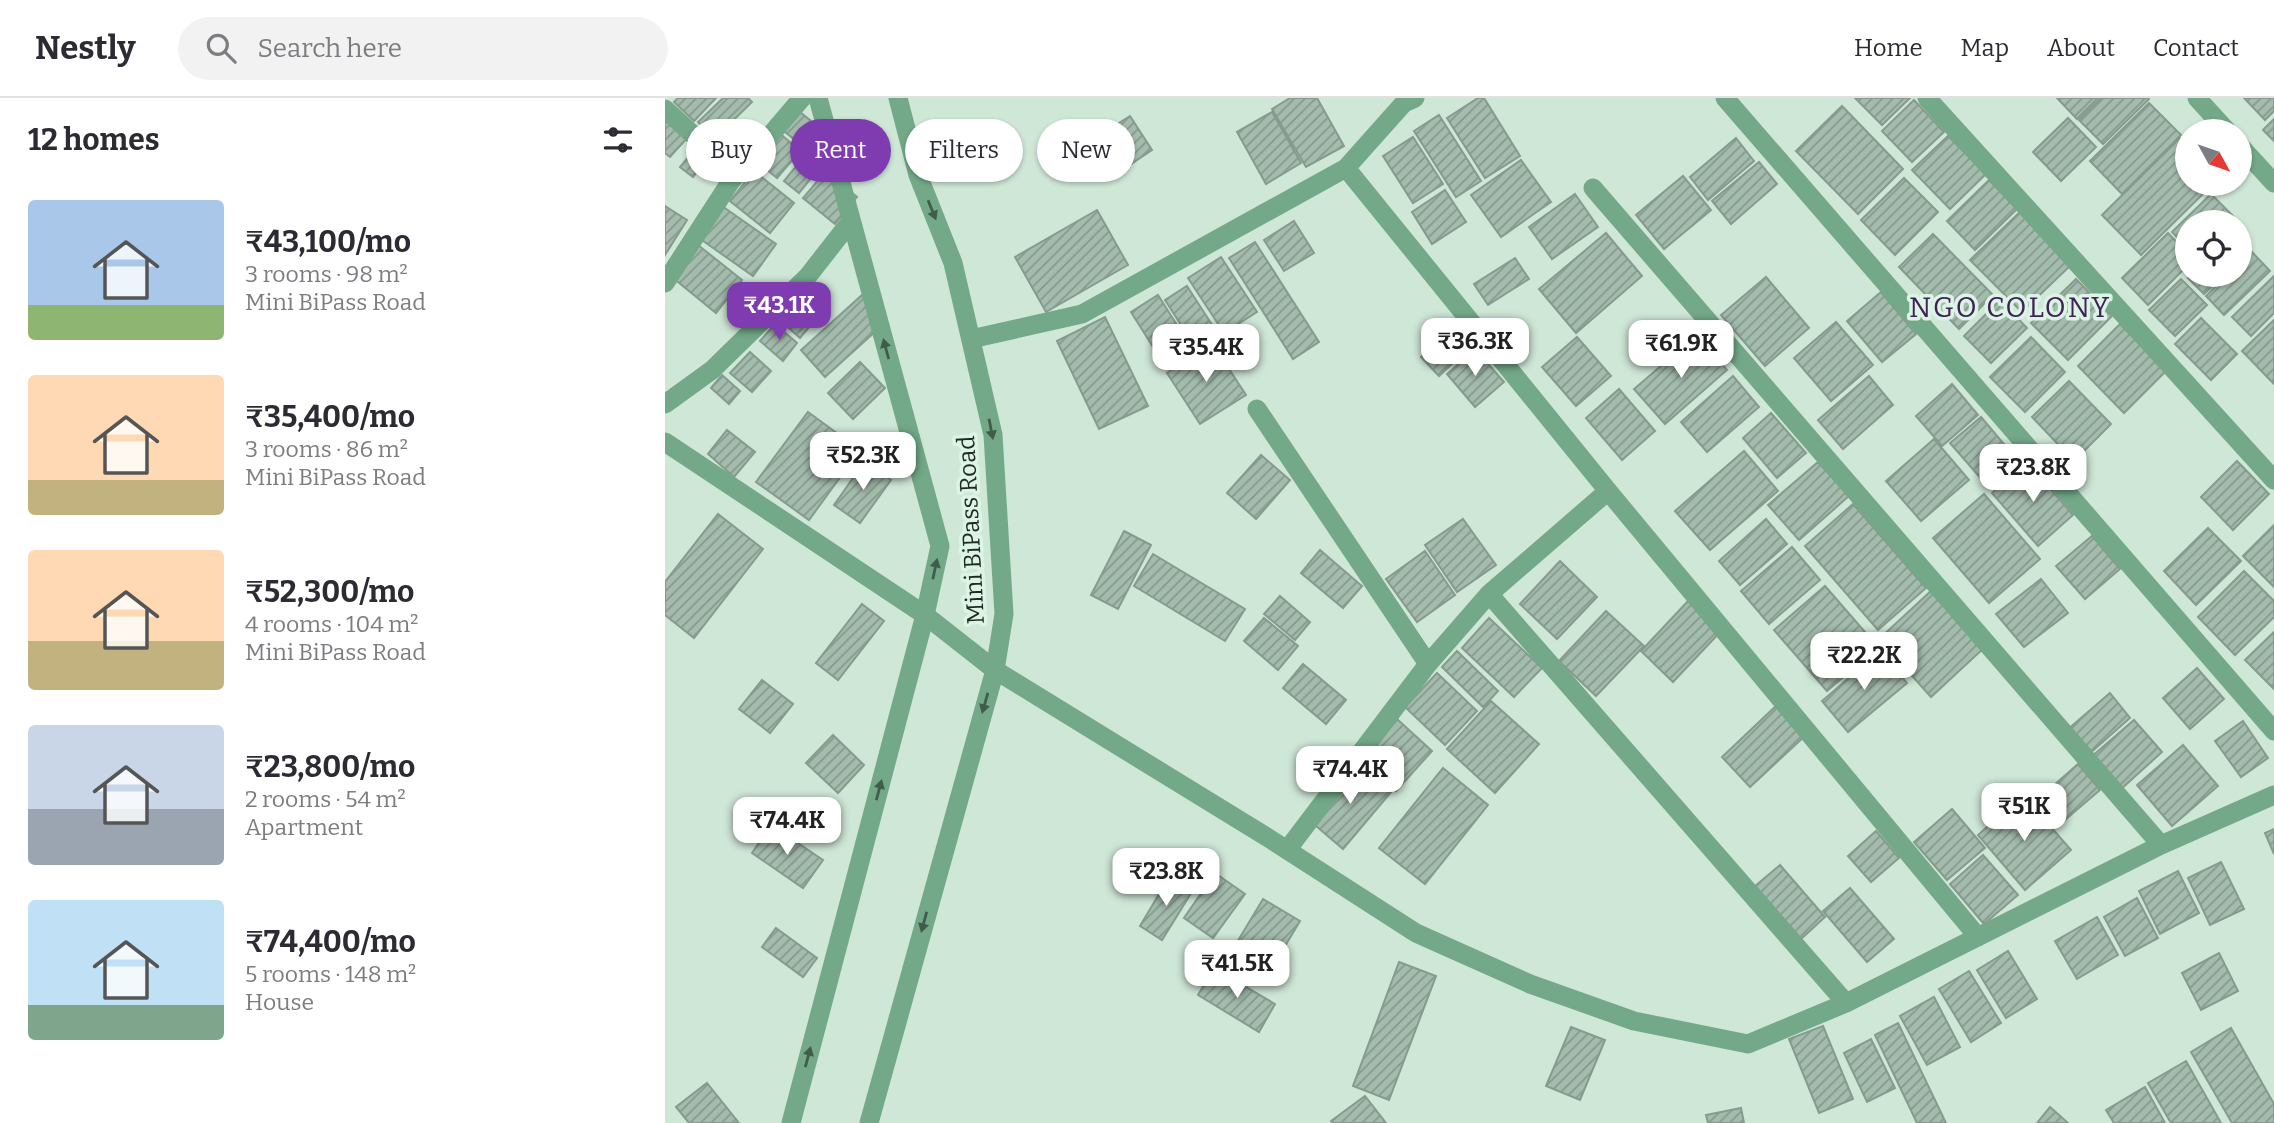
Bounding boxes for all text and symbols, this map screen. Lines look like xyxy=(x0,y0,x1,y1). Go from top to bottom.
search box xyxy=(178,17,668,80)
text: Nestly xyxy=(35,28,136,68)
icon: search xyxy=(202,29,240,67)
text: Search here xyxy=(258,33,402,64)
text: Home xyxy=(1854,34,1923,62)
text: Map xyxy=(1961,34,2009,62)
text: About xyxy=(2047,34,2115,62)
text: Contact xyxy=(2153,34,2239,62)
chip: Buy xyxy=(686,119,776,182)
chip: Rent xyxy=(790,119,891,182)
chip: Filters xyxy=(905,119,1023,182)
chip: New xyxy=(1037,119,1135,182)
north arrow xyxy=(2175,119,2252,196)
map controls xyxy=(2175,119,2252,287)
icon: filters xyxy=(599,121,637,159)
text: 12 homes xyxy=(28,122,159,158)
one-way arrow xyxy=(927,200,938,221)
button: locate xyxy=(2175,210,2252,287)
text: ₹43,100/mo xyxy=(245,224,411,260)
icon: home xyxy=(84,228,168,312)
text: 3 rooms · 98 m² xyxy=(245,260,408,288)
pin: ₹43.1K xyxy=(722,282,836,342)
text: Mini BiPass Road xyxy=(245,288,426,316)
text: ₹43.1K xyxy=(743,291,815,319)
district label: NGO COLONY xyxy=(1909,291,2111,324)
pin: ₹36.3K xyxy=(1418,318,1532,378)
pin: ₹61.9K xyxy=(1624,320,1738,380)
pin: ₹35.4K xyxy=(1149,324,1263,384)
text: ₹36.3K xyxy=(1437,327,1513,355)
text: ₹61.9K xyxy=(1645,329,1717,357)
text: ₹35.4K xyxy=(1168,333,1244,361)
one-way arrow xyxy=(881,339,891,360)
text: ₹35,400/mo xyxy=(245,399,415,435)
icon: home xyxy=(84,403,168,487)
one-way arrow xyxy=(986,418,997,440)
pin: ₹52.3K xyxy=(806,432,920,492)
text: 3 rooms · 86 m² xyxy=(245,435,408,463)
street label: Mini BiPass Road xyxy=(952,435,990,625)
text: ₹52.3K xyxy=(826,441,900,469)
pin: ₹23.8K xyxy=(1976,444,2090,504)
text: ₹23.8K xyxy=(1996,453,2071,481)
text: Mini BiPass Road xyxy=(245,463,426,491)
one-way arrow xyxy=(930,558,941,580)
text: ₹52,300/mo xyxy=(245,574,414,610)
icon: home xyxy=(84,578,168,662)
text: 4 rooms · 104 m² xyxy=(245,610,418,638)
pin: ₹22.2K xyxy=(1807,632,1921,692)
text: Mini BiPass Road xyxy=(245,638,426,666)
text: ₹22.2K xyxy=(1826,641,1902,669)
one-way arrow xyxy=(980,693,990,714)
pin: ₹74.4K xyxy=(1293,746,1407,806)
text: ₹23,800/mo xyxy=(245,749,415,785)
icon: home xyxy=(84,753,168,837)
text: ₹74.4K xyxy=(1312,755,1388,783)
one-way arrow xyxy=(874,779,885,801)
pin: ₹51K xyxy=(1983,784,2065,843)
text: 2 rooms · 54 m² xyxy=(245,785,406,813)
text: ₹51K xyxy=(1997,792,2051,820)
pin: ₹74.4K xyxy=(730,798,844,857)
text: ₹74.4K xyxy=(749,806,825,834)
text: Apartment xyxy=(245,813,363,841)
pin: ₹23.8K xyxy=(1109,848,1223,908)
text: ₹23.8K xyxy=(1129,857,1204,885)
one-way arrow xyxy=(918,912,928,933)
text: ₹74,400/mo xyxy=(245,924,416,960)
icon: home xyxy=(84,928,168,1012)
pin: ₹41.5K xyxy=(1180,940,1294,1000)
text: ₹41.5K xyxy=(1201,949,1273,977)
text: 5 rooms · 148 m² xyxy=(245,960,416,988)
text: House xyxy=(245,988,314,1016)
one-way arrow xyxy=(804,1046,814,1067)

